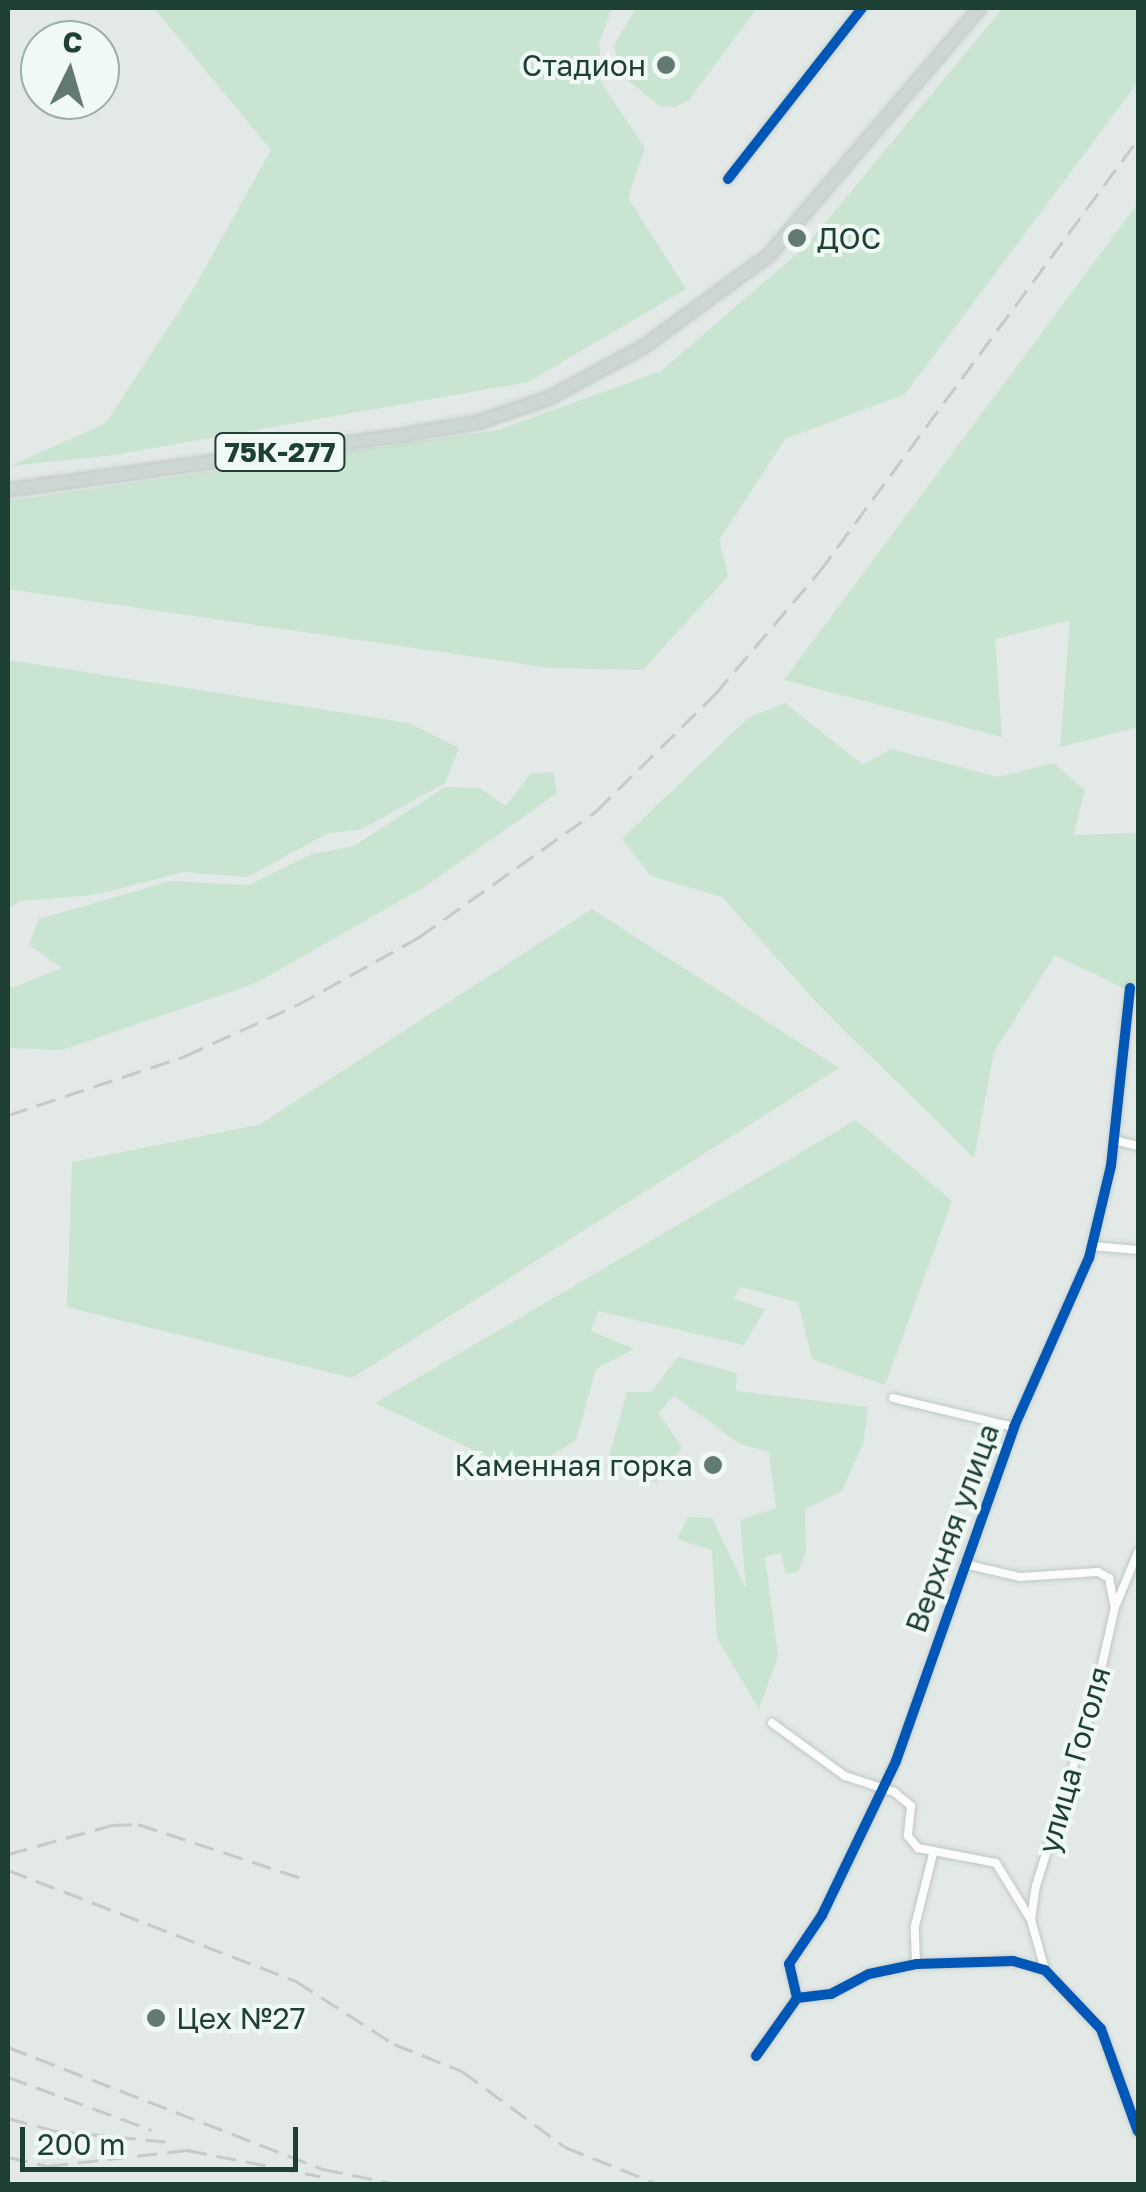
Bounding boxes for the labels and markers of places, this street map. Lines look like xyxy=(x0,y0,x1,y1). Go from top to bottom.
place label: Стадион xyxy=(522,47,646,83)
marker: Стадион xyxy=(655,54,677,76)
place label: ДОС xyxy=(817,220,881,256)
marker: ДОС xyxy=(786,227,808,249)
place label: Каменная горка xyxy=(454,1447,693,1483)
marker: Каменная горка xyxy=(702,1454,724,1476)
place label: Цех №27 xyxy=(176,2000,306,2036)
marker: Цех №27 xyxy=(145,2007,167,2029)

